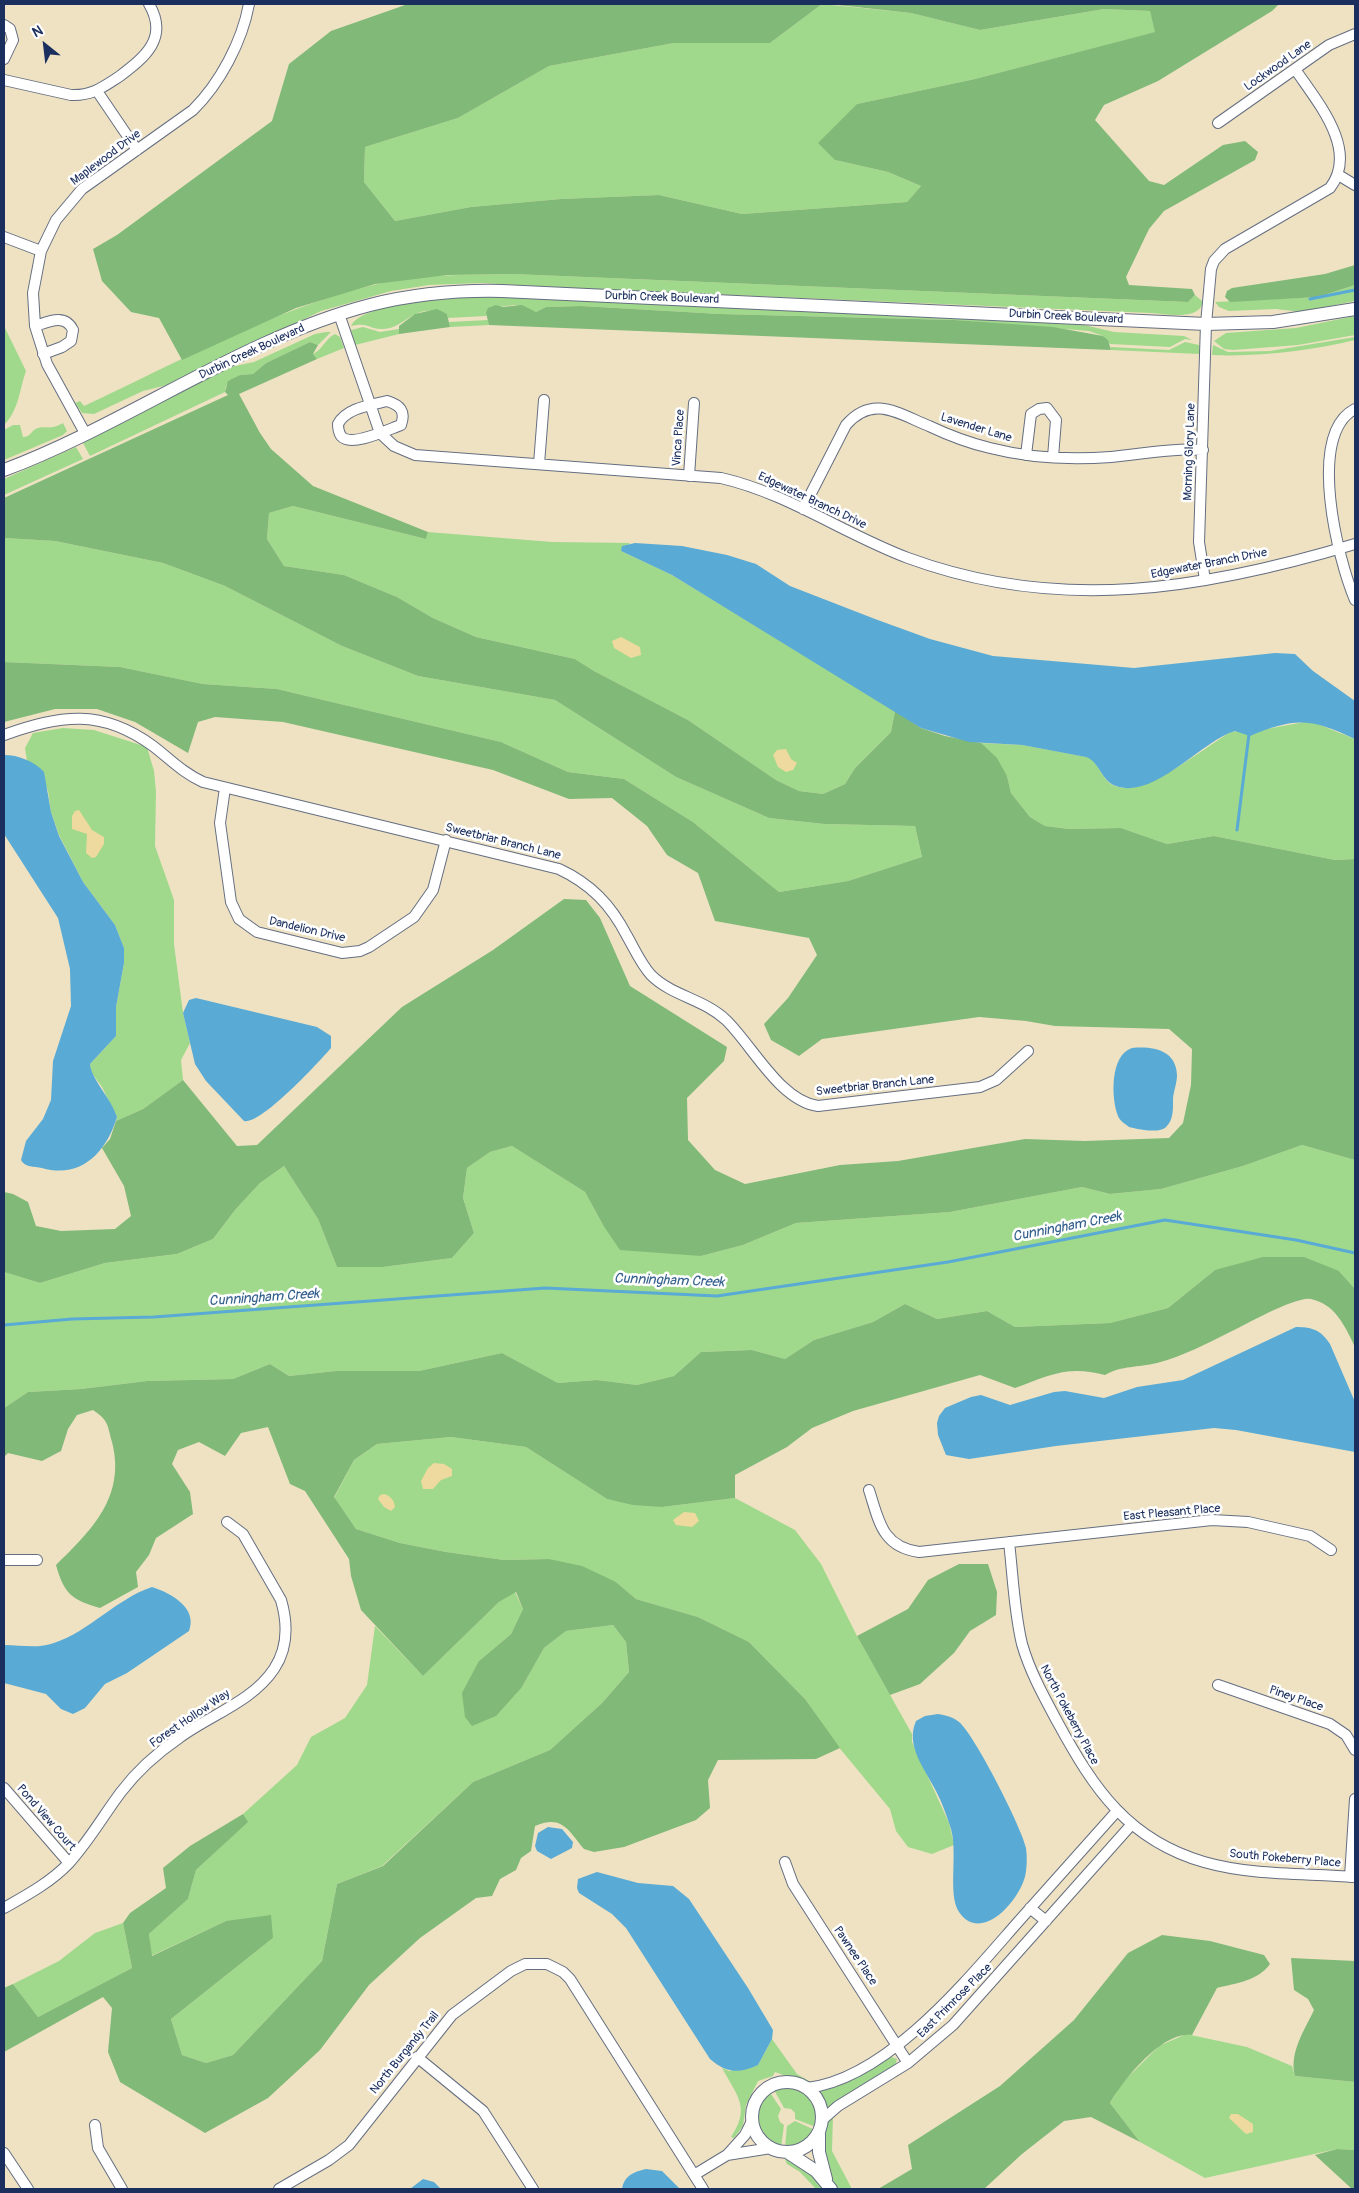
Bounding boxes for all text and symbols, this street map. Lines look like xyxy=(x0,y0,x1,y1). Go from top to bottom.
north arrow xyxy=(20,20,70,70)
text: N xyxy=(29,22,46,41)
street label: Lockwood Lane xyxy=(1242,38,1314,94)
street label: Maplewood Drive xyxy=(68,127,144,189)
street label: Durbin Creek Boulevard xyxy=(604,289,720,307)
street label: Durbin Creek Boulevard xyxy=(1008,307,1124,327)
street label: Durbin Creek Boulevard xyxy=(197,321,307,383)
street label: Morning Glory Lane xyxy=(1181,403,1199,501)
street label: Vinca Place xyxy=(670,409,688,467)
street label: Lavender Lane xyxy=(939,410,1013,446)
street label: Edgewater Branch Drive xyxy=(755,470,869,532)
street label: Edgewater Branch Drive xyxy=(1150,546,1268,582)
street label: Sweetbriar Branch Lane xyxy=(444,821,562,863)
street label: Dandelion Drive xyxy=(267,914,347,946)
street label: Sweetbriar Branch Lane xyxy=(815,1073,935,1099)
water label: Cunningham Creek xyxy=(1011,1208,1123,1246)
water label: Cunningham Creek xyxy=(613,1271,725,1291)
water label: Cunningham Creek xyxy=(208,1286,320,1310)
street label: East Pleasant Place xyxy=(1123,1502,1221,1524)
street label: North Pokeberry Place xyxy=(1037,1663,1101,1767)
street label: Piney Place xyxy=(1267,1683,1325,1715)
street label: Forest Hollow Way xyxy=(147,1687,233,1751)
street label: Pond View Court xyxy=(13,1782,79,1854)
street label: South Pokeberry Place xyxy=(1229,1847,1341,1871)
street label: Pawnee Place xyxy=(830,1924,880,1988)
street label: East Primrose Place xyxy=(915,1961,995,2041)
street label: North Burgandy Trail xyxy=(367,2009,443,2097)

